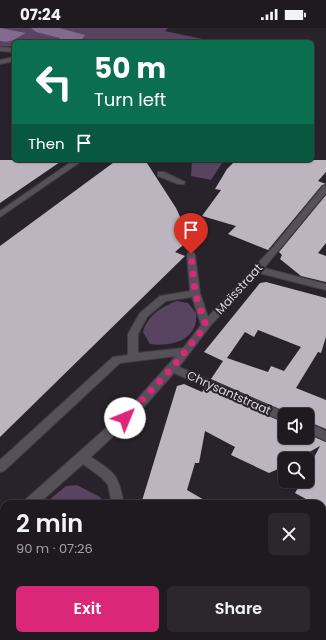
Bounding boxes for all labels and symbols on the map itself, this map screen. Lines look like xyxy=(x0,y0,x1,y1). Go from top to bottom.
pin xyxy=(174,213,208,254)
street label: Maïsstraat xyxy=(211,259,266,318)
street label: Chrysantstraat xyxy=(184,366,274,419)
position arrow xyxy=(104,397,146,439)

